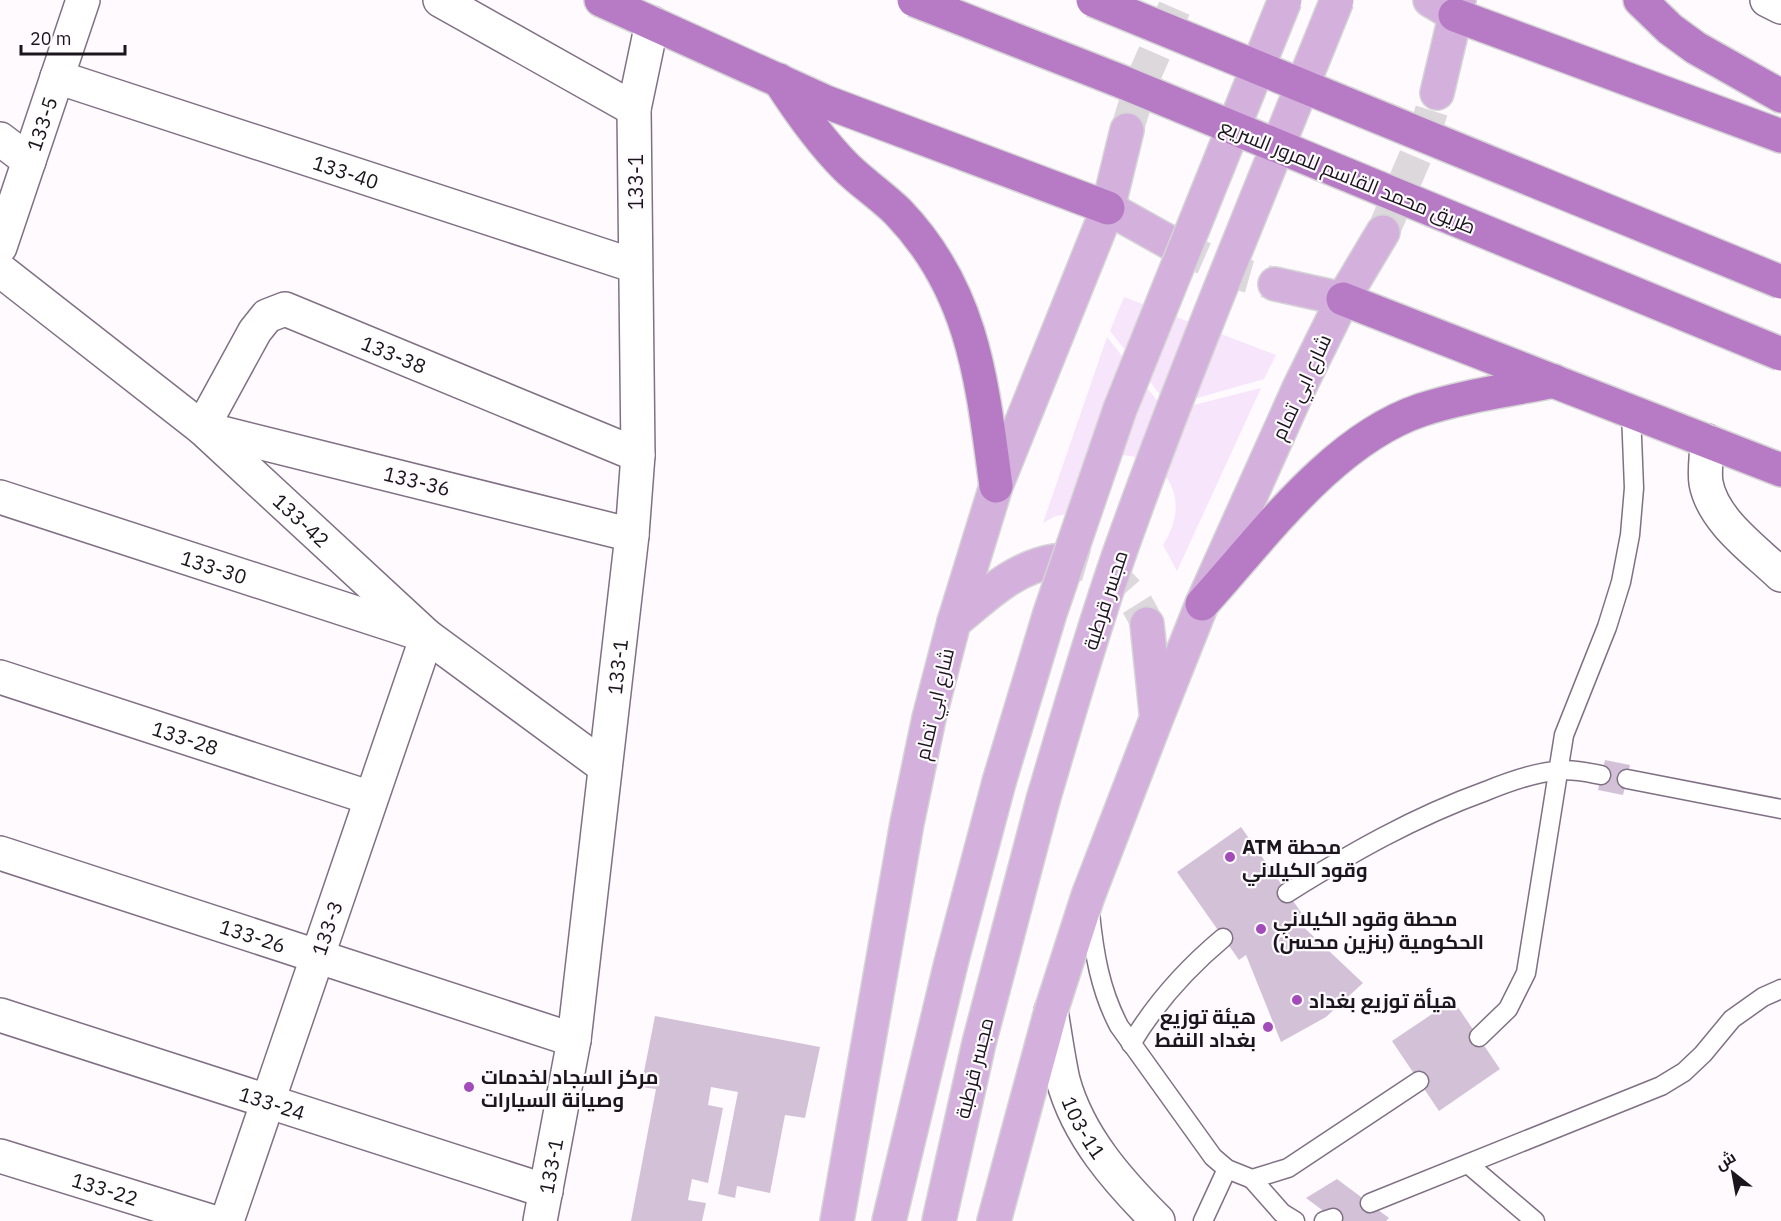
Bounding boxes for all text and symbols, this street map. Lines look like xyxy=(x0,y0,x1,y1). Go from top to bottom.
scale bar xyxy=(21,18,124,56)
text: 20 m xyxy=(30,27,72,50)
street label: 133-5 xyxy=(20,93,63,155)
street label: طريق محمد القاسم للمرور السريع xyxy=(1216,112,1480,241)
street label: 133-40 xyxy=(309,148,382,195)
street label: 133-1 xyxy=(622,154,649,210)
street label: 133-38 xyxy=(357,329,430,380)
street label: شارع ابي تمام xyxy=(1265,330,1340,446)
street label: 133-36 xyxy=(381,460,453,502)
street label: 133-42 xyxy=(267,487,336,553)
street label: 133-30 xyxy=(177,543,250,590)
street label: مجسر قرطبة xyxy=(1076,547,1134,653)
street label: 133-1 xyxy=(600,637,633,696)
street label: شارع ابي تمام xyxy=(908,646,963,763)
street label: 133-28 xyxy=(149,714,222,761)
place label: ATM محطة وقود الكيلاني xyxy=(1242,833,1368,886)
marker: ATM محطة وقود الكيلاني xyxy=(1223,850,1237,864)
street label: 133-3 xyxy=(305,897,349,959)
place label: محطة وقود الكيلاني الحكومية (بنزين محسن) xyxy=(1273,905,1484,955)
street label: 133-26 xyxy=(216,912,289,959)
marker: محطة وقود الكيلاني الحكومية (بنزين محسن) xyxy=(1254,922,1268,936)
place label: هيأة توزيع بغداد xyxy=(1309,987,1457,1015)
marker: هيأة توزيع بغداد xyxy=(1290,993,1304,1007)
place label: هيئة توزيع بغداد النفط xyxy=(1155,1003,1256,1053)
street label: مجسر قرطبة xyxy=(948,1015,1000,1121)
marker: هيئة توزيع بغداد النفط xyxy=(1261,1020,1275,1034)
place label: مركز السجاد لخدمات وصيانة السيارات xyxy=(481,1063,659,1113)
street label: 133-24 xyxy=(236,1079,309,1126)
marker: مركز السجاد لخدمات وصيانة السيارات xyxy=(462,1080,476,1094)
street label: 103-11 xyxy=(1056,1092,1112,1164)
street label: 133-1 xyxy=(532,1136,569,1196)
north arrow xyxy=(1703,1143,1763,1203)
text: ش xyxy=(1711,1146,1739,1174)
street label: 133-22 xyxy=(69,1166,142,1211)

